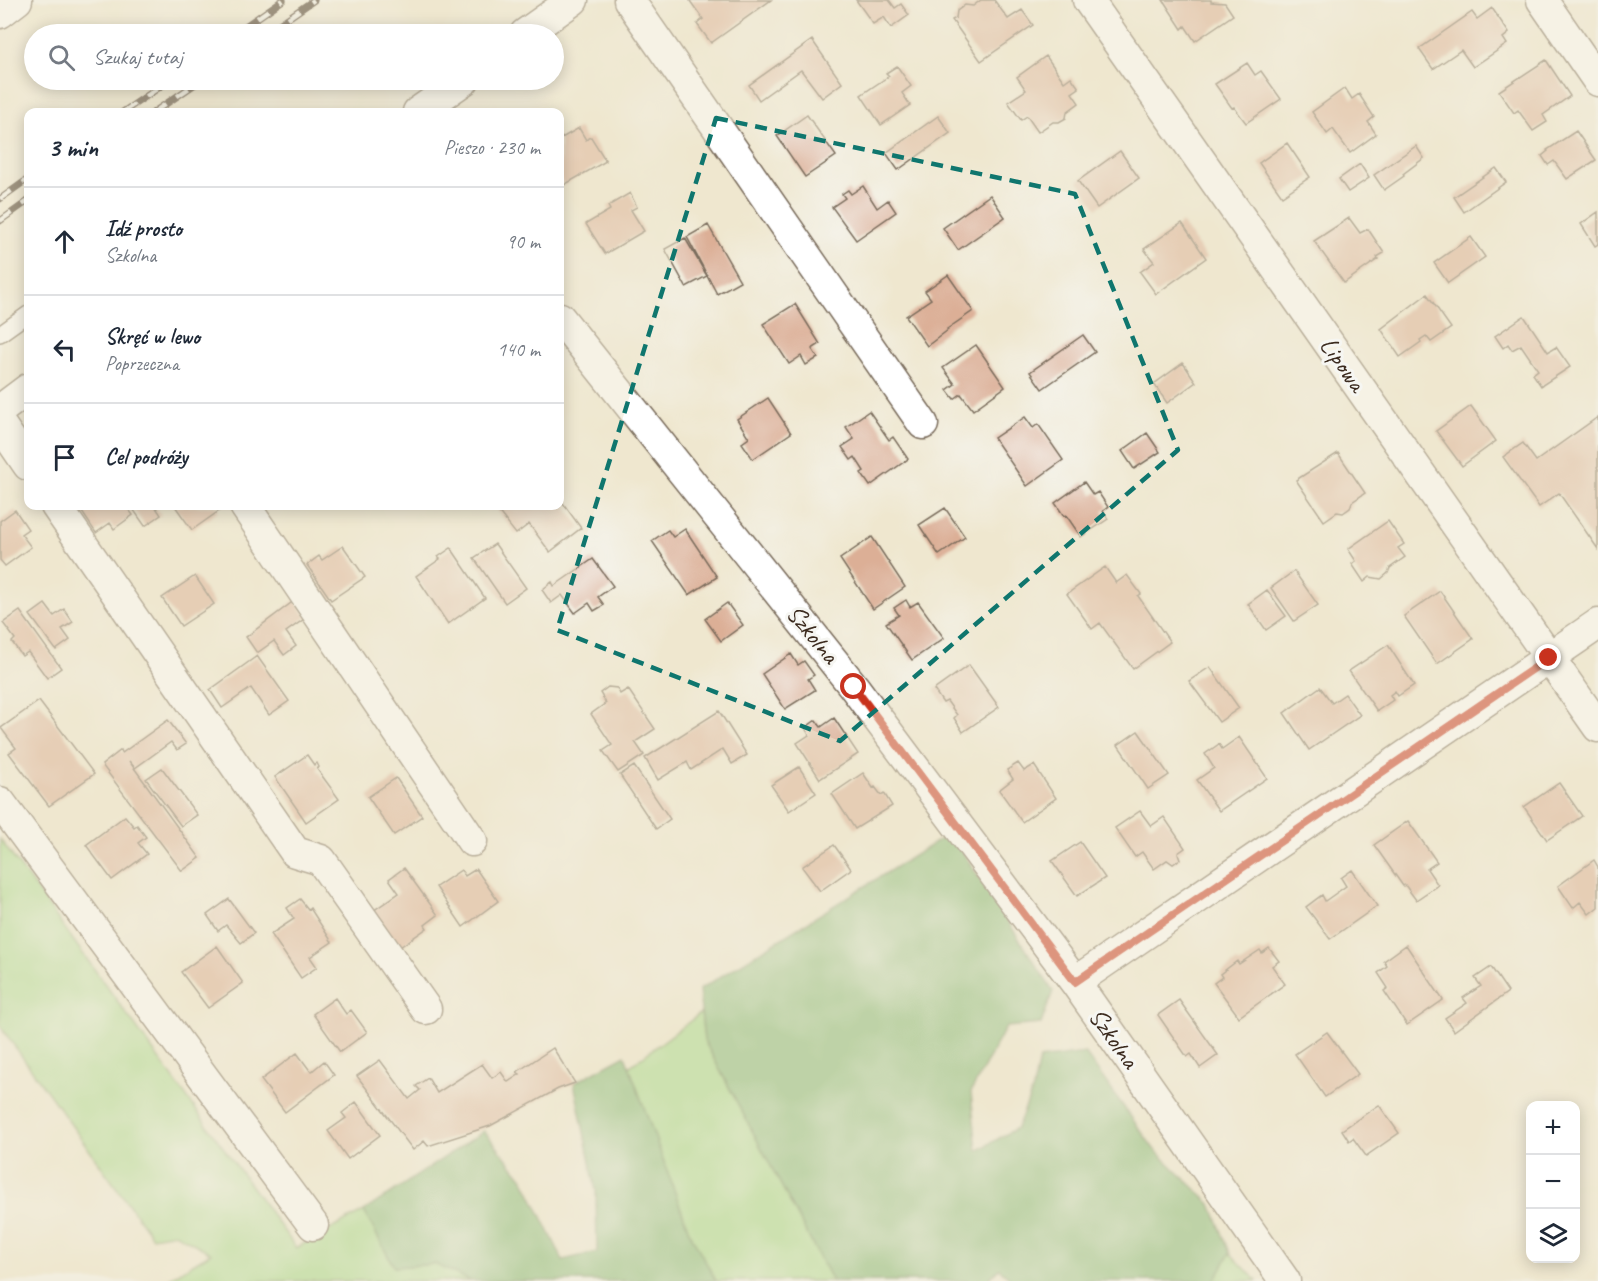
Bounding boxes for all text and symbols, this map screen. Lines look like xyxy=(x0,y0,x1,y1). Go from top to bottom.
search box xyxy=(24,24,564,90)
icon: search xyxy=(45,41,78,74)
text: Szukaj tutaj xyxy=(93,43,183,71)
text: 3 min xyxy=(48,131,98,164)
text: Pieszo · 230 m xyxy=(444,135,540,160)
text: Idź prosto xyxy=(105,215,182,243)
icon: ahead xyxy=(48,225,81,258)
text: 90 m xyxy=(506,229,540,254)
text: Szkolna xyxy=(105,243,156,268)
text: Skręć w lewo xyxy=(105,323,200,351)
street label: Lipowa xyxy=(1312,330,1375,400)
icon: left xyxy=(48,333,81,366)
text: 140 m xyxy=(497,337,540,362)
text: Poprzeczna xyxy=(105,351,179,376)
icon: arrive xyxy=(48,441,81,474)
text: Cel podróży xyxy=(105,443,188,471)
street label: Szkolna xyxy=(779,598,848,671)
route end xyxy=(1535,644,1561,670)
route start xyxy=(840,673,866,699)
street label: Szkolna xyxy=(1081,1001,1147,1076)
map controls xyxy=(1526,1101,1580,1263)
button: + xyxy=(1526,1101,1580,1155)
button: − xyxy=(1526,1155,1580,1209)
button: layers xyxy=(1526,1209,1580,1263)

